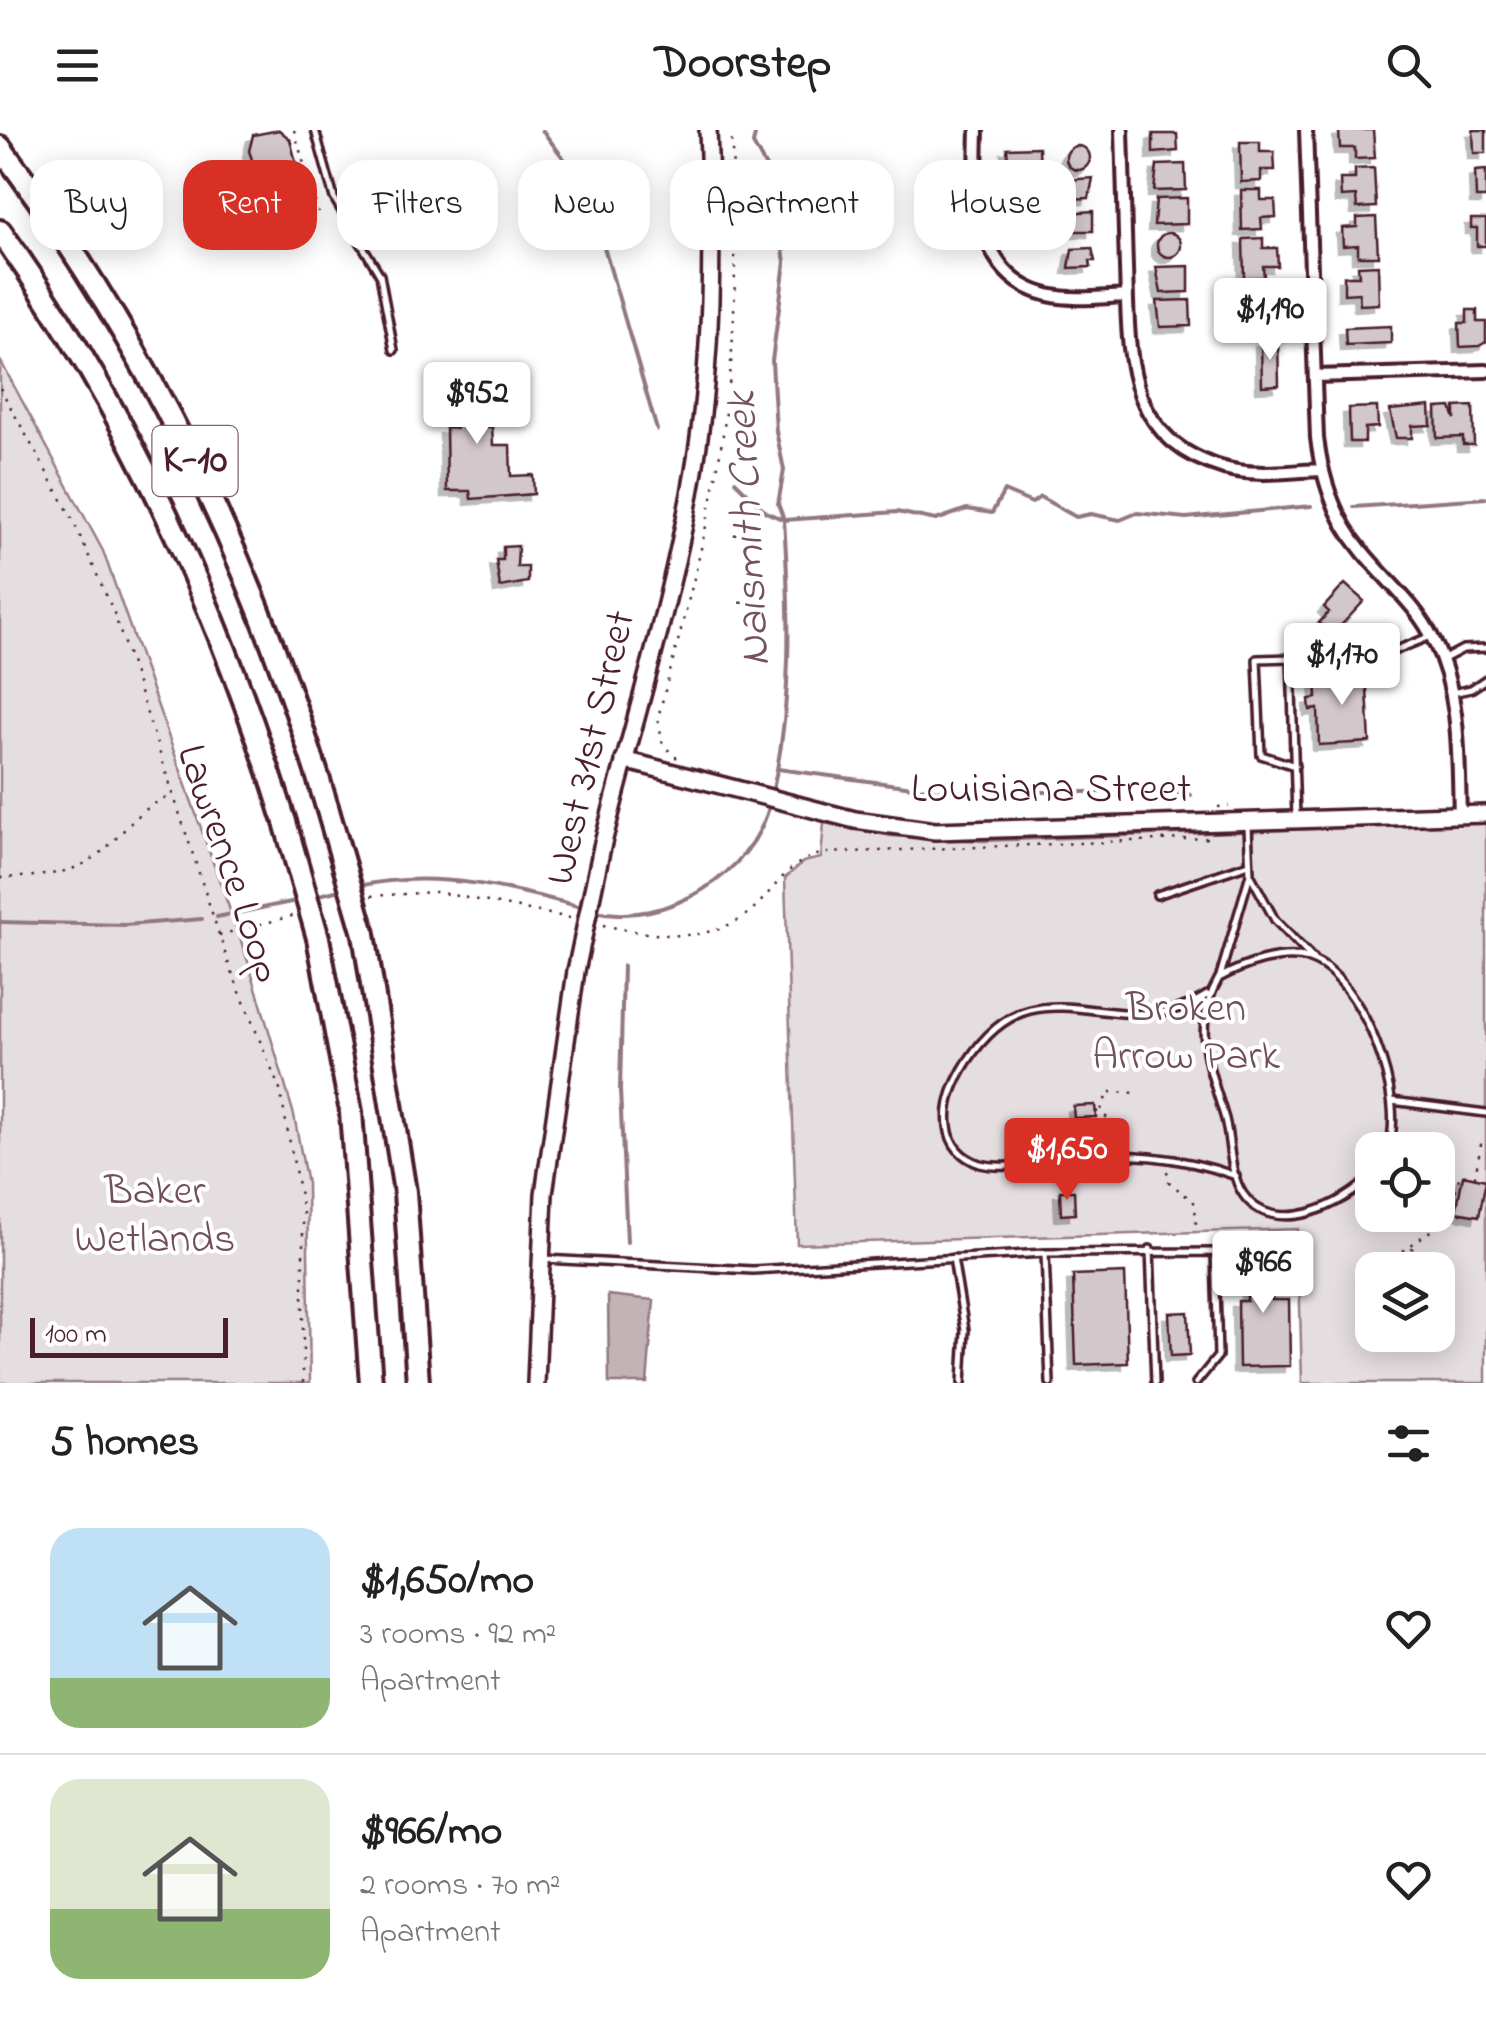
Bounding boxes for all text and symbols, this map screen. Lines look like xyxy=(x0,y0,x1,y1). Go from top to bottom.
text: Doorstep xyxy=(655,32,831,98)
icon: menu xyxy=(50,38,105,93)
icon: search xyxy=(1381,38,1436,93)
chip: Buy xyxy=(30,160,163,250)
chip: Rent xyxy=(183,160,317,250)
chip: Filters xyxy=(337,160,498,250)
chip: New xyxy=(518,160,650,250)
chip: Apartment xyxy=(670,160,894,250)
chip: House xyxy=(914,160,1076,250)
pin: $1,190 xyxy=(1189,278,1351,363)
text: $1,190 xyxy=(1236,287,1304,334)
pin: $952 xyxy=(418,362,536,447)
text: $952 xyxy=(445,371,509,418)
water label: Naismith Creek xyxy=(710,388,790,668)
road number: K-10 xyxy=(152,426,238,496)
street label: West 31st Street xyxy=(531,605,653,891)
pin: $1,170 xyxy=(1261,623,1423,708)
text: $1,170 xyxy=(1306,632,1378,679)
street label: Lawrence Loop xyxy=(159,737,297,991)
street label: Louisiana Street xyxy=(911,760,1191,821)
park label: Broken Arrow Park xyxy=(1092,979,1280,1088)
pin: $1,650 xyxy=(986,1118,1148,1203)
text: $1,650 xyxy=(1026,1127,1108,1174)
map controls xyxy=(1355,1132,1455,1352)
button: locate xyxy=(1355,1132,1455,1232)
park label: Baker Wetlands xyxy=(75,1162,235,1271)
pin: $966 xyxy=(1204,1231,1322,1316)
text: $966 xyxy=(1234,1240,1292,1287)
button: layers xyxy=(1355,1252,1455,1352)
scale bar xyxy=(30,1313,228,1358)
text: 100 m xyxy=(45,1315,107,1356)
text: 5 homes xyxy=(50,1413,199,1474)
icon: filters xyxy=(1381,1416,1436,1471)
text: $1,650/mo xyxy=(360,1551,534,1612)
icon: home xyxy=(130,1568,250,1688)
icon: heart xyxy=(1381,1601,1436,1656)
text: 3 rooms · 92 m² xyxy=(360,1612,556,1659)
text: Apartment xyxy=(360,1659,501,1706)
text: $966/mo xyxy=(360,1802,502,1863)
icon: home xyxy=(130,1819,250,1939)
icon: heart xyxy=(1381,1852,1436,1907)
text: 2 rooms · 70 m² xyxy=(360,1863,560,1910)
text: Apartment xyxy=(360,1910,501,1957)

